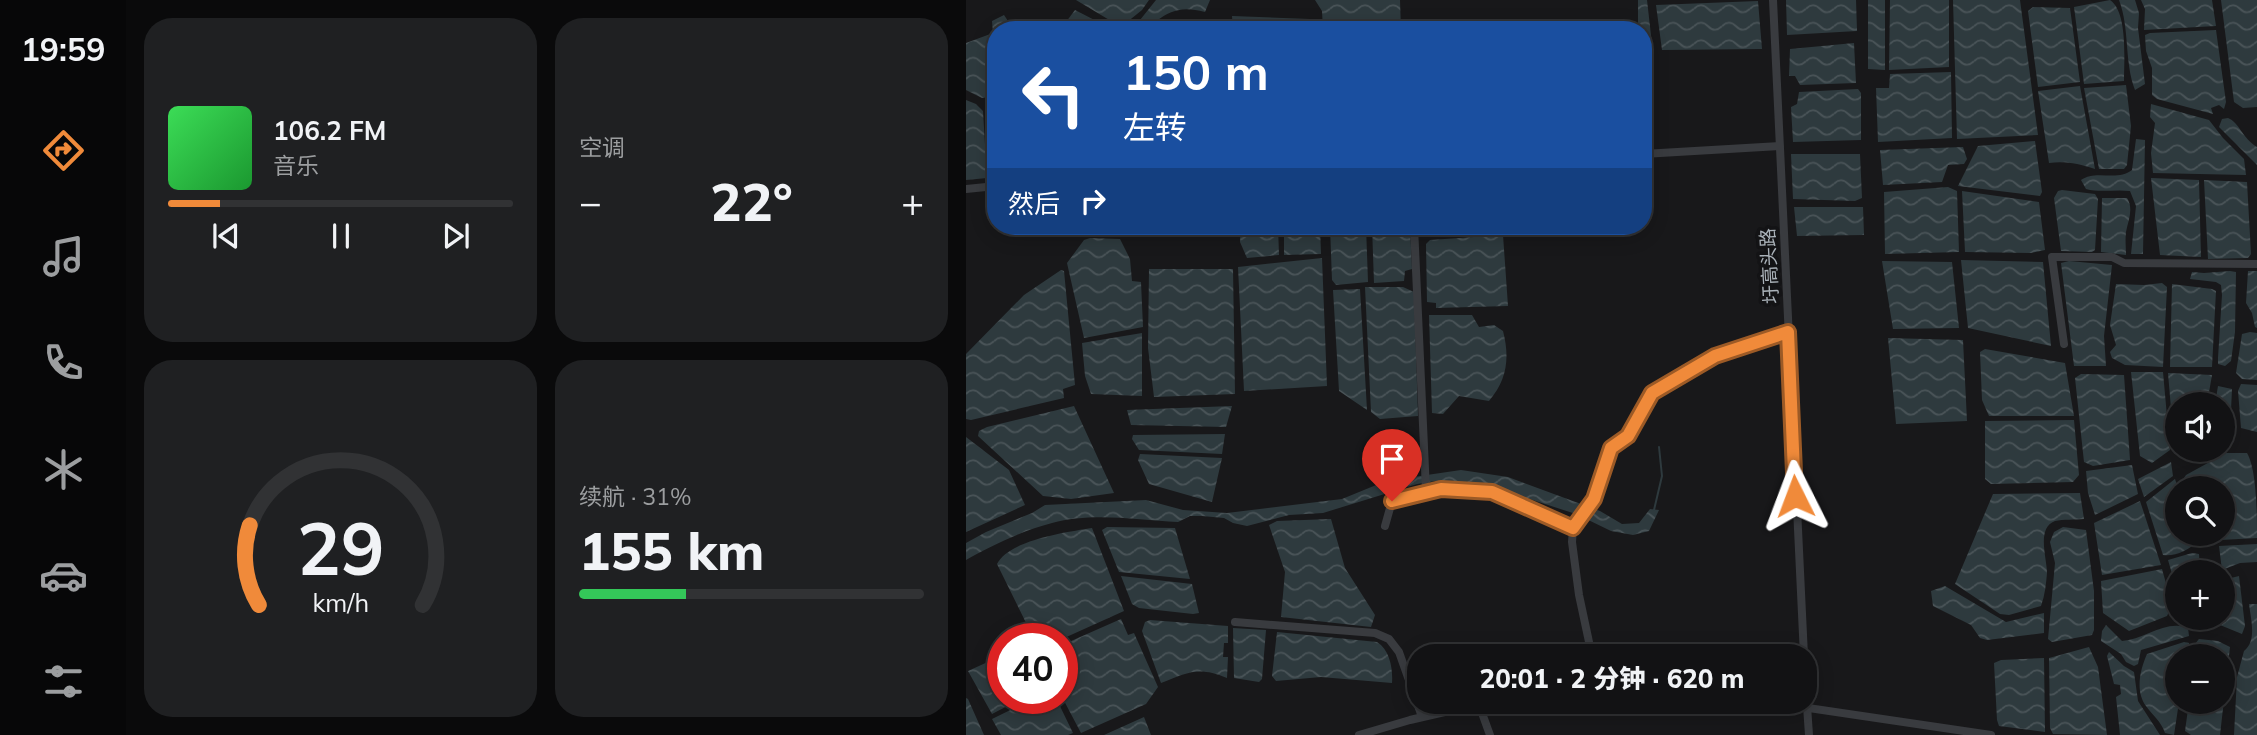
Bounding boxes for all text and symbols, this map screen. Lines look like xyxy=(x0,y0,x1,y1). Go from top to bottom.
text: 19:59 xyxy=(21,29,105,69)
text: 150 m xyxy=(1123,41,1269,102)
icon: left xyxy=(1008,49,1099,140)
text: 左转 xyxy=(1123,107,1187,147)
text: 106.2 FM xyxy=(273,114,386,147)
icon: directions xyxy=(39,126,88,175)
text: 空调 xyxy=(579,133,625,162)
text: 音乐 xyxy=(273,151,319,180)
text: 22° xyxy=(710,169,793,234)
text: − xyxy=(579,178,602,226)
text: + xyxy=(901,178,924,226)
icon: right xyxy=(1074,182,1112,220)
text: 然后 xyxy=(1008,187,1060,220)
icon: previous xyxy=(207,217,245,255)
icon: pause xyxy=(322,217,360,255)
icon: next xyxy=(437,217,475,255)
street label: 圩高头路 xyxy=(1755,227,1783,305)
icon: music xyxy=(39,232,88,281)
icon: phone xyxy=(39,338,88,387)
map controls xyxy=(2165,392,2235,714)
button: sound xyxy=(2165,392,2235,462)
pin xyxy=(1362,429,1422,501)
icon: arrive xyxy=(1373,440,1411,478)
icon: climate xyxy=(39,445,88,494)
position arrow xyxy=(1758,459,1832,533)
button: search xyxy=(2165,476,2235,546)
text: 续航 · 31% xyxy=(579,482,691,511)
text: 29 xyxy=(297,502,384,593)
text: 155 km xyxy=(579,518,764,583)
icon: car xyxy=(39,551,88,600)
button: + xyxy=(2165,560,2235,630)
text: km/h xyxy=(312,586,369,617)
speed limit sign: 40 xyxy=(987,623,1078,714)
button: − xyxy=(2165,644,2235,714)
icon: filters xyxy=(39,657,88,706)
text: 20:01 · 2 分钟 · 620 m xyxy=(1480,662,1744,695)

